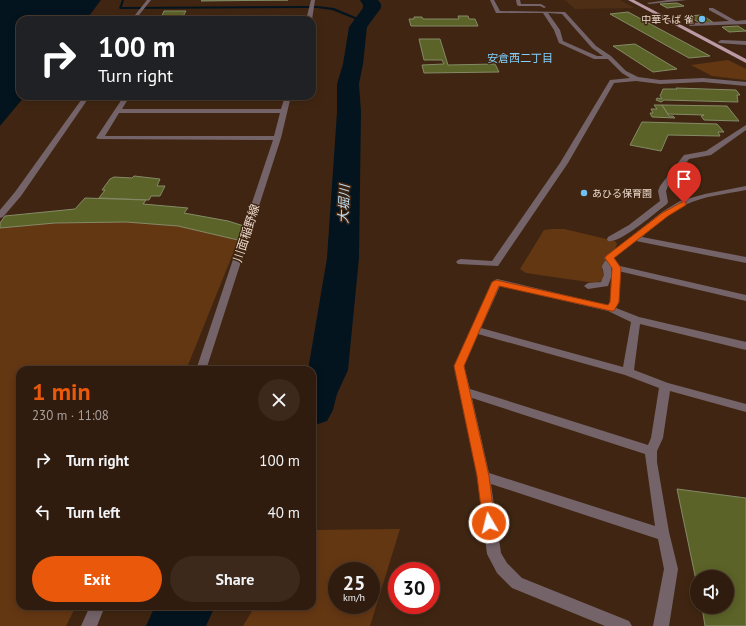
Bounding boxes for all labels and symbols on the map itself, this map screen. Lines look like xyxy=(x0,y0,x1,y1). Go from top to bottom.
place label: 中華そば 雀 xyxy=(641,13,694,26)
marker: 中華そば 雀 xyxy=(697,14,707,24)
district label: 安倉西二丁目 xyxy=(487,51,553,65)
pin xyxy=(667,162,701,203)
water label: 大堀川 xyxy=(335,182,353,224)
place label: あひる保育園 xyxy=(592,187,652,200)
marker: あひる保育園 xyxy=(579,188,589,198)
street label: 川面稲野線 xyxy=(230,202,262,264)
position arrow xyxy=(468,502,510,544)
speed limit sign: 30 xyxy=(388,562,440,614)

